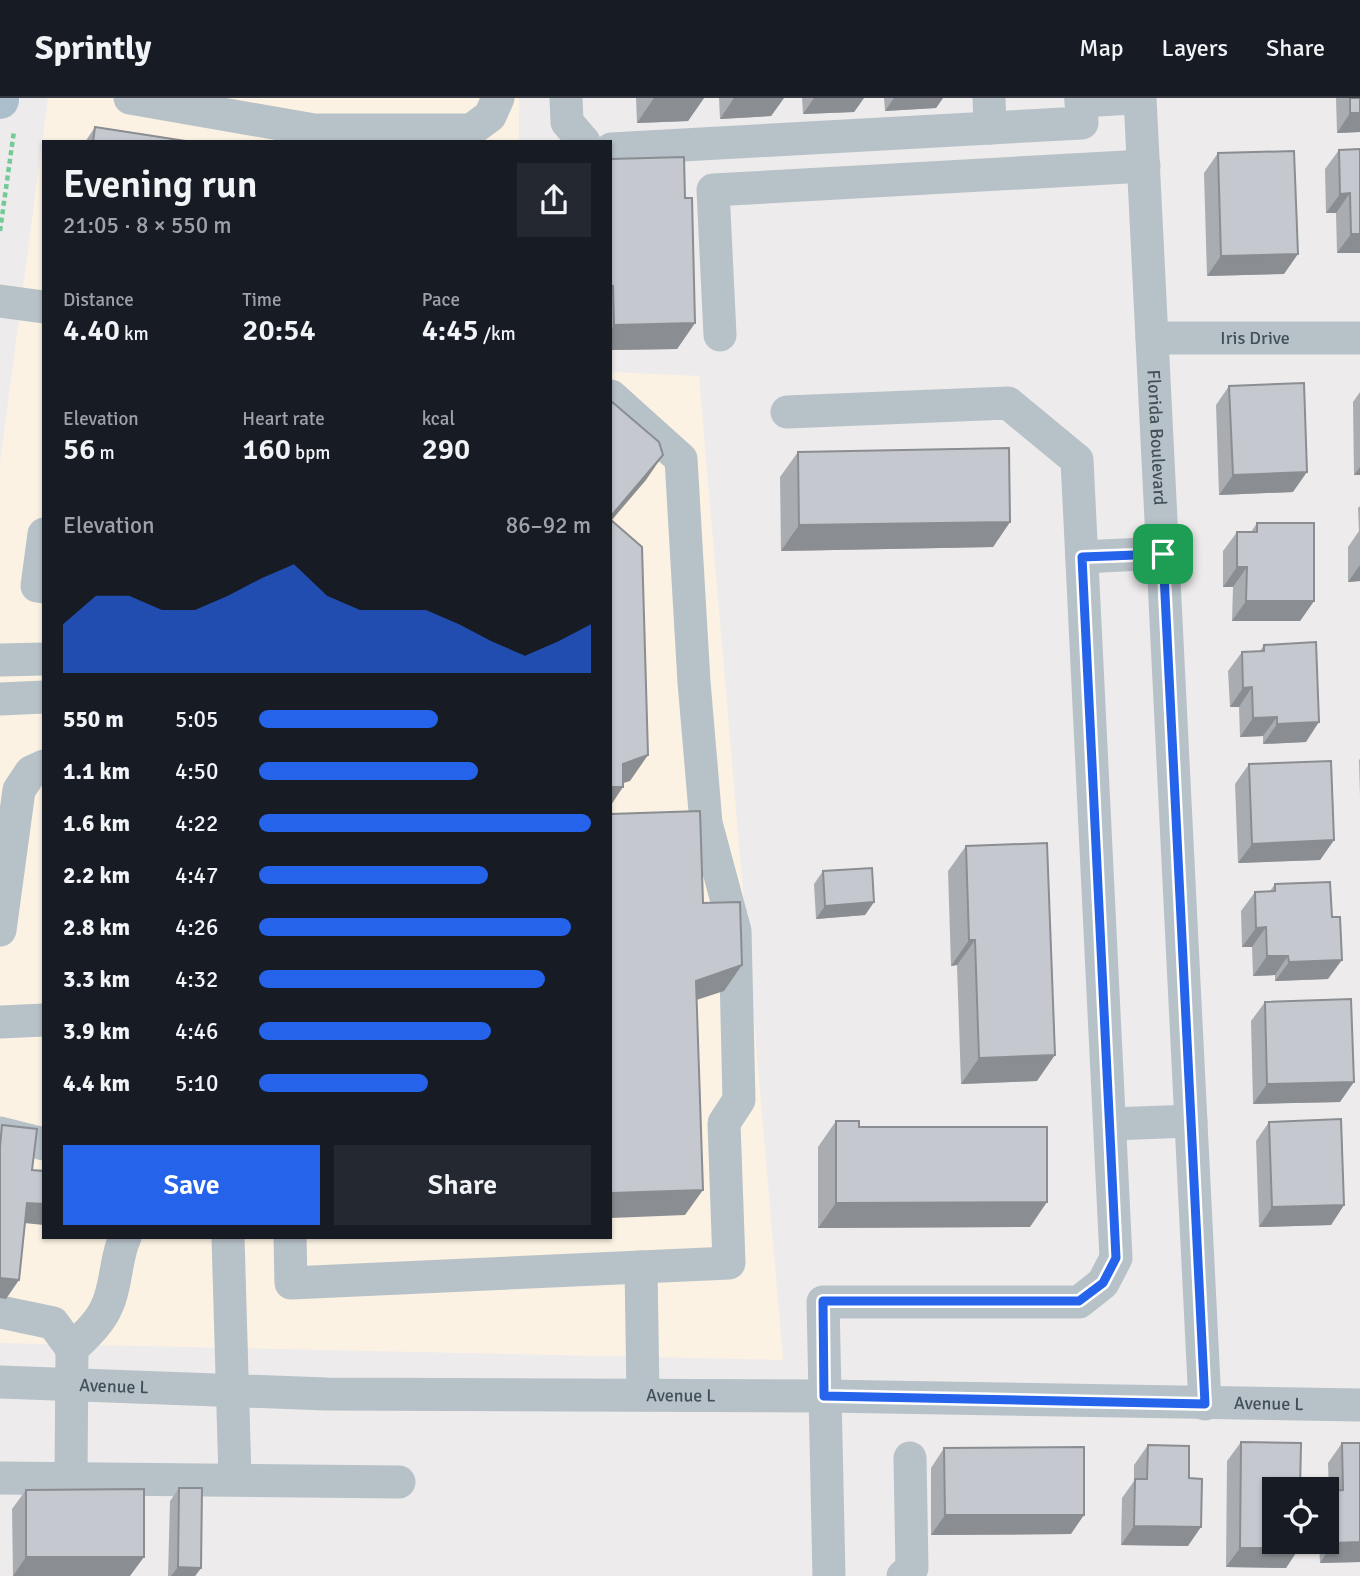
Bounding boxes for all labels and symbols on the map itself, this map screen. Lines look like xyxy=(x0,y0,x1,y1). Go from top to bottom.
street label: Iris Drive xyxy=(1220,327,1290,349)
street label: Florida Boulevard xyxy=(1143,369,1171,506)
pin xyxy=(1133,524,1193,584)
street label: Avenue L xyxy=(79,1374,149,1398)
street label: Avenue L xyxy=(646,1384,716,1407)
street label: Avenue L xyxy=(1234,1392,1304,1415)

